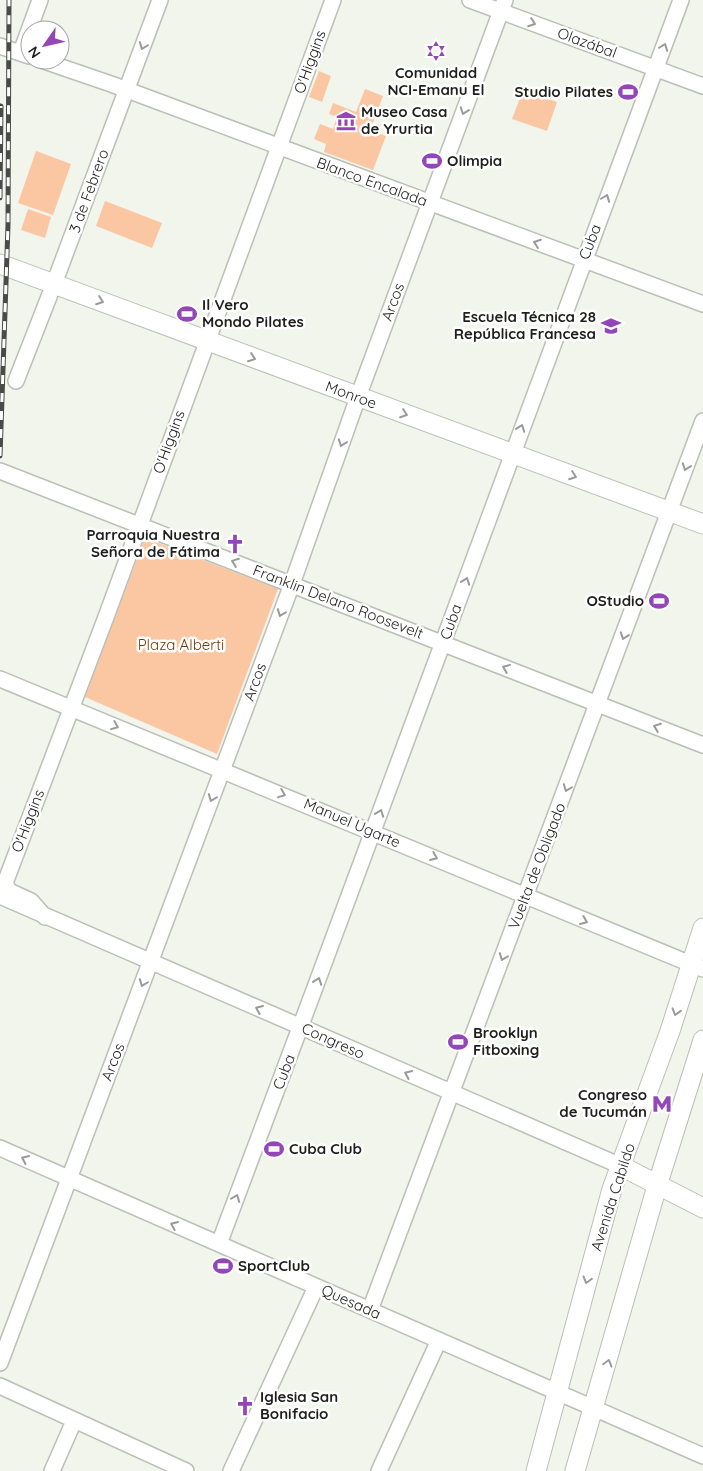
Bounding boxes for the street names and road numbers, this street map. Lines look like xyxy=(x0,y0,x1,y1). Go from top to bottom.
street label: Olazábal xyxy=(555,23,620,62)
street label: O'Higgins xyxy=(289,28,330,96)
street label: 3 de Febrero xyxy=(65,146,112,235)
street label: Blanco Encalada xyxy=(314,153,430,210)
street label: Cuba xyxy=(574,221,605,262)
street label: Arcos xyxy=(377,280,408,323)
street label: Monroe xyxy=(323,377,379,413)
street label: O'Higgins xyxy=(148,408,189,476)
street label: Franklin Delano Roosevelt xyxy=(250,560,426,643)
street label: Cuba xyxy=(435,601,466,642)
street label: Arcos xyxy=(239,660,270,703)
street label: O'Higgins xyxy=(7,787,48,855)
street label: Manuel Ugarte xyxy=(301,794,403,851)
street label: Vuelta de Obligado xyxy=(504,800,569,932)
street label: Congreso xyxy=(299,1018,368,1063)
street label: Arcos xyxy=(97,1040,128,1083)
street label: Cuba xyxy=(268,1051,299,1092)
street label: Avenida Cabildo xyxy=(586,1140,639,1253)
street label: Quesada xyxy=(319,1280,384,1323)

